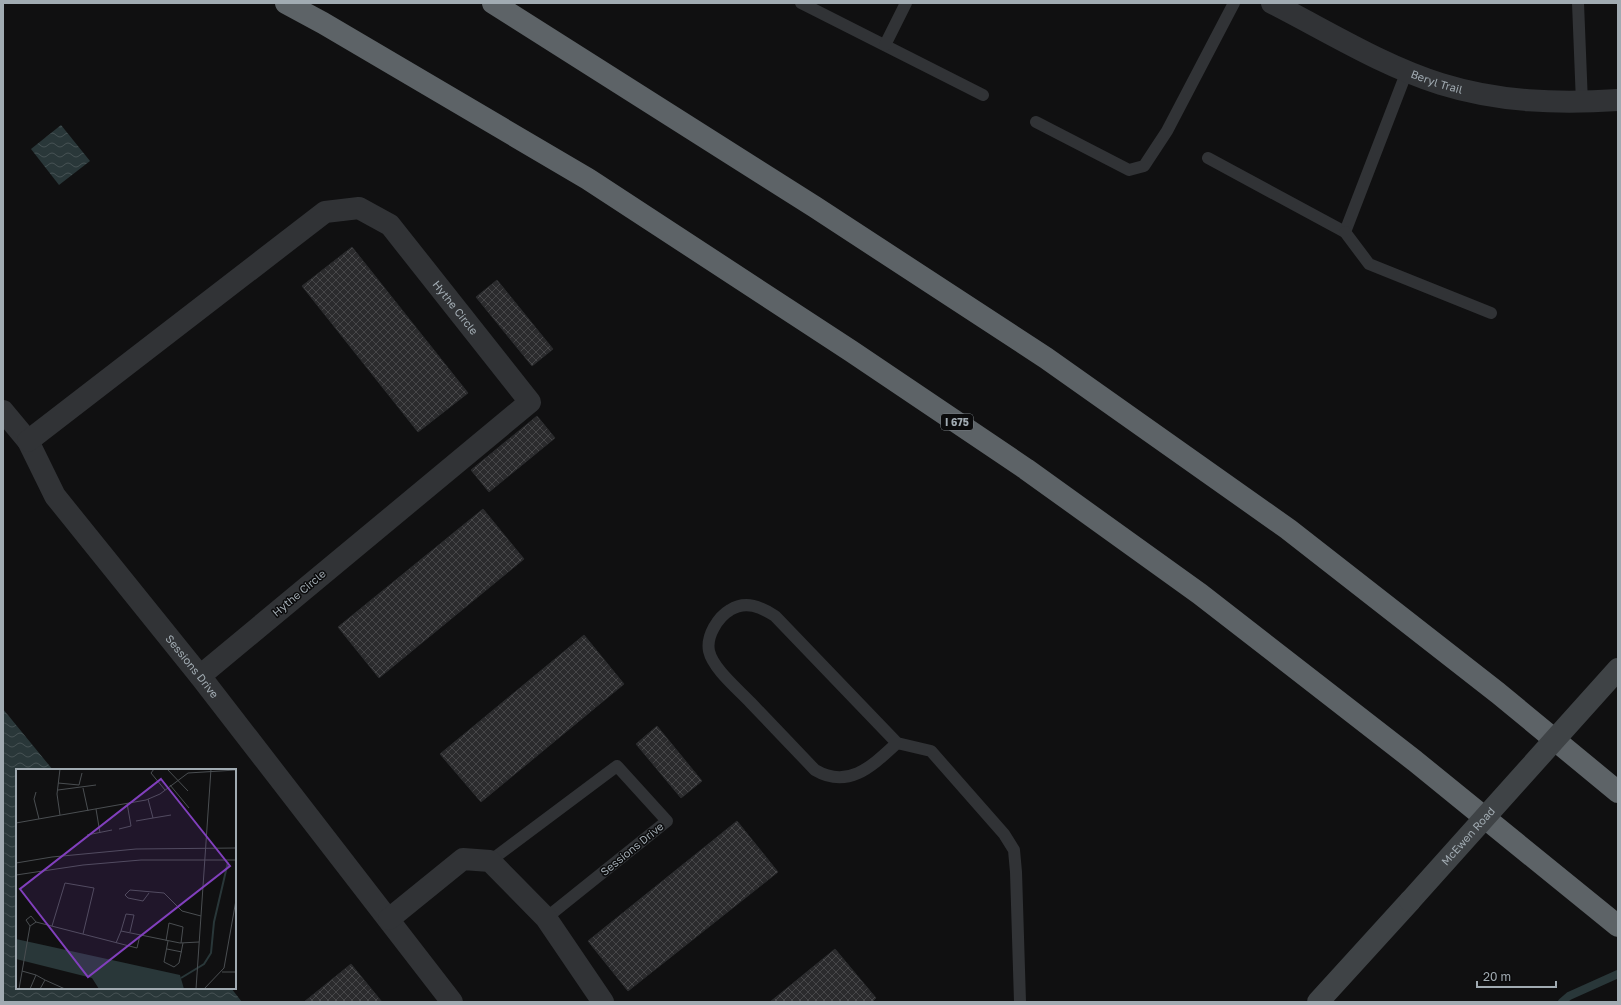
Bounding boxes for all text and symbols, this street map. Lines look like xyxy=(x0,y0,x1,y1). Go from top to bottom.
street label: Beryl Trail xyxy=(1409,67,1464,96)
street label: Hythe Circle xyxy=(430,278,481,337)
road number: I 675 xyxy=(941,414,973,430)
street label: Hythe Circle xyxy=(269,567,328,619)
street label: Sessions Drive xyxy=(163,632,222,700)
inset map xyxy=(16,769,236,989)
street label: McEwen Road xyxy=(1438,804,1497,868)
street label: Sessions Drive xyxy=(598,819,666,878)
scale bar xyxy=(1477,963,1556,989)
text: 20 m xyxy=(1483,969,1511,984)

